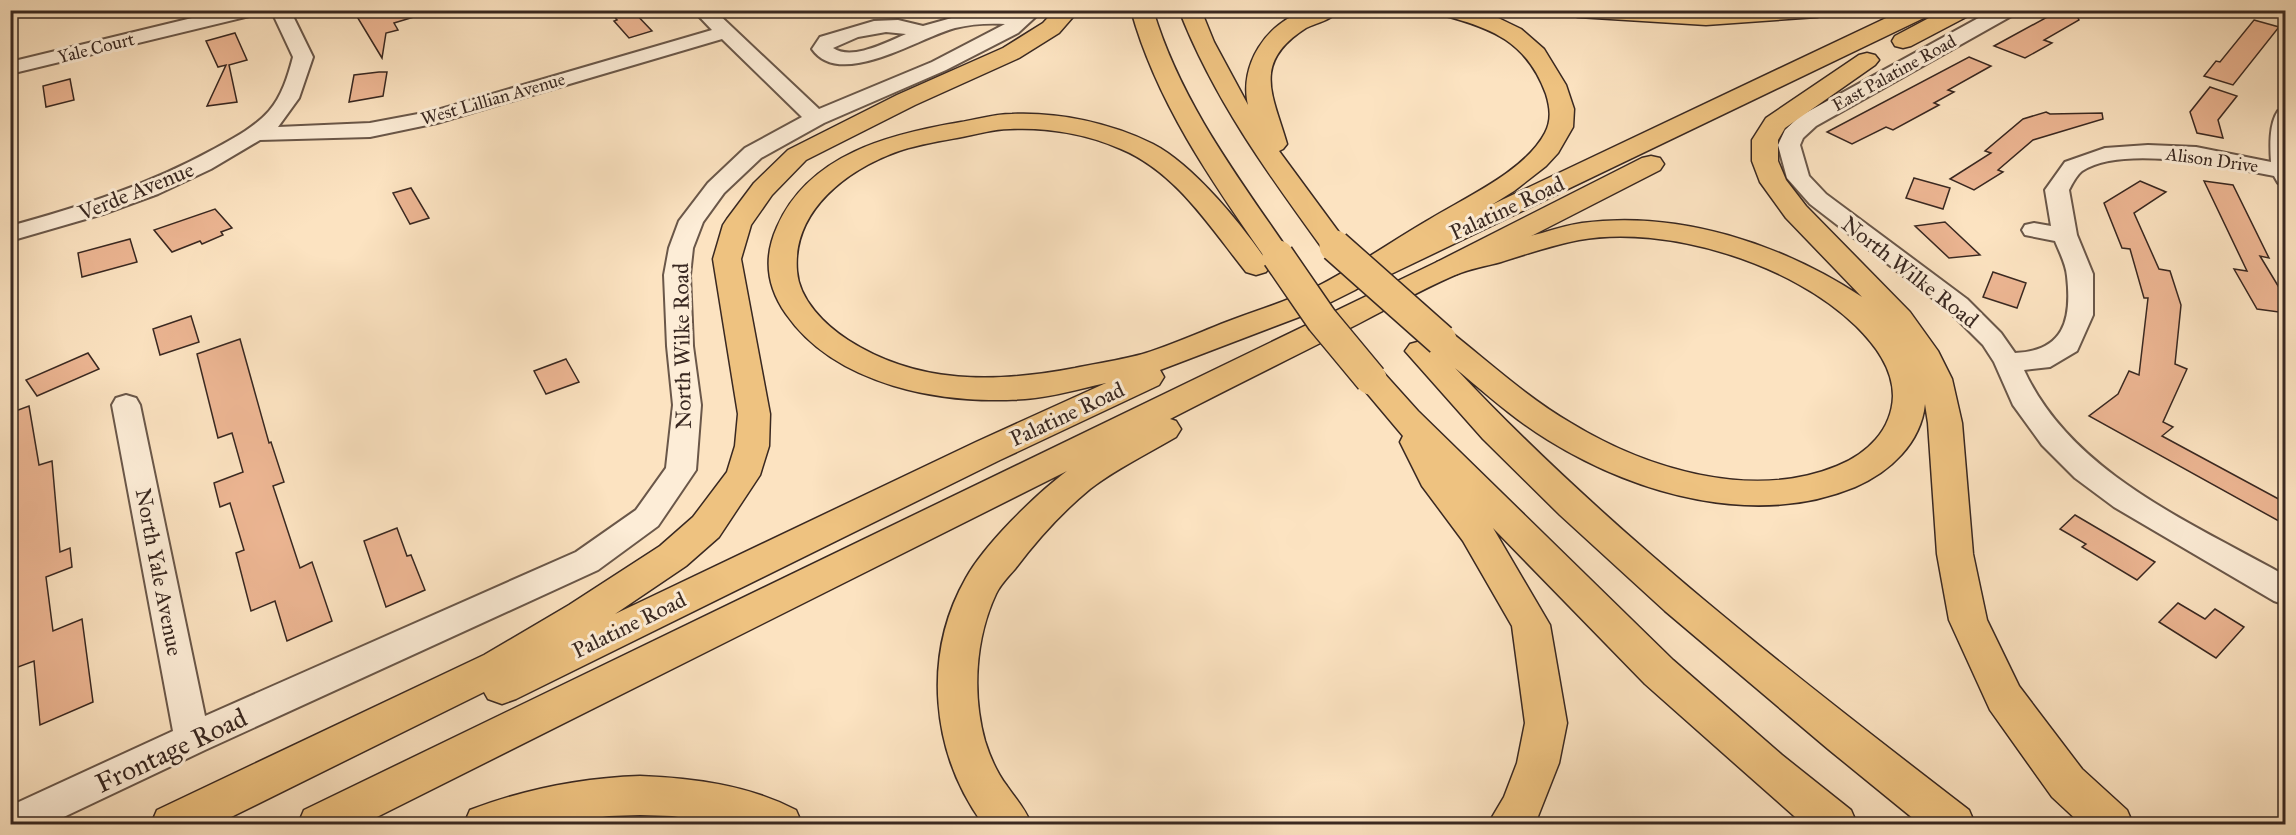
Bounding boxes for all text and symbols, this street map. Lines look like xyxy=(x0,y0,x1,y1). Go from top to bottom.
street label: Yale Court xyxy=(55,28,137,68)
street label: East Palatine Road xyxy=(1828,30,1960,116)
street label: West Lillian Avenue xyxy=(418,68,568,130)
street label: Alison Drive xyxy=(2163,142,2260,177)
street label: Verde Avenue xyxy=(73,156,198,227)
street label: Palatine Road xyxy=(1445,170,1569,246)
street label: North Wilke Road xyxy=(1836,210,1984,334)
street label: North Wilke Road xyxy=(667,263,697,429)
street label: Palatine Road xyxy=(1005,376,1129,452)
street label: North Yale Avenue xyxy=(130,486,188,658)
street label: Palatine Road xyxy=(568,586,690,664)
street label: Frontage Road xyxy=(90,700,253,800)

